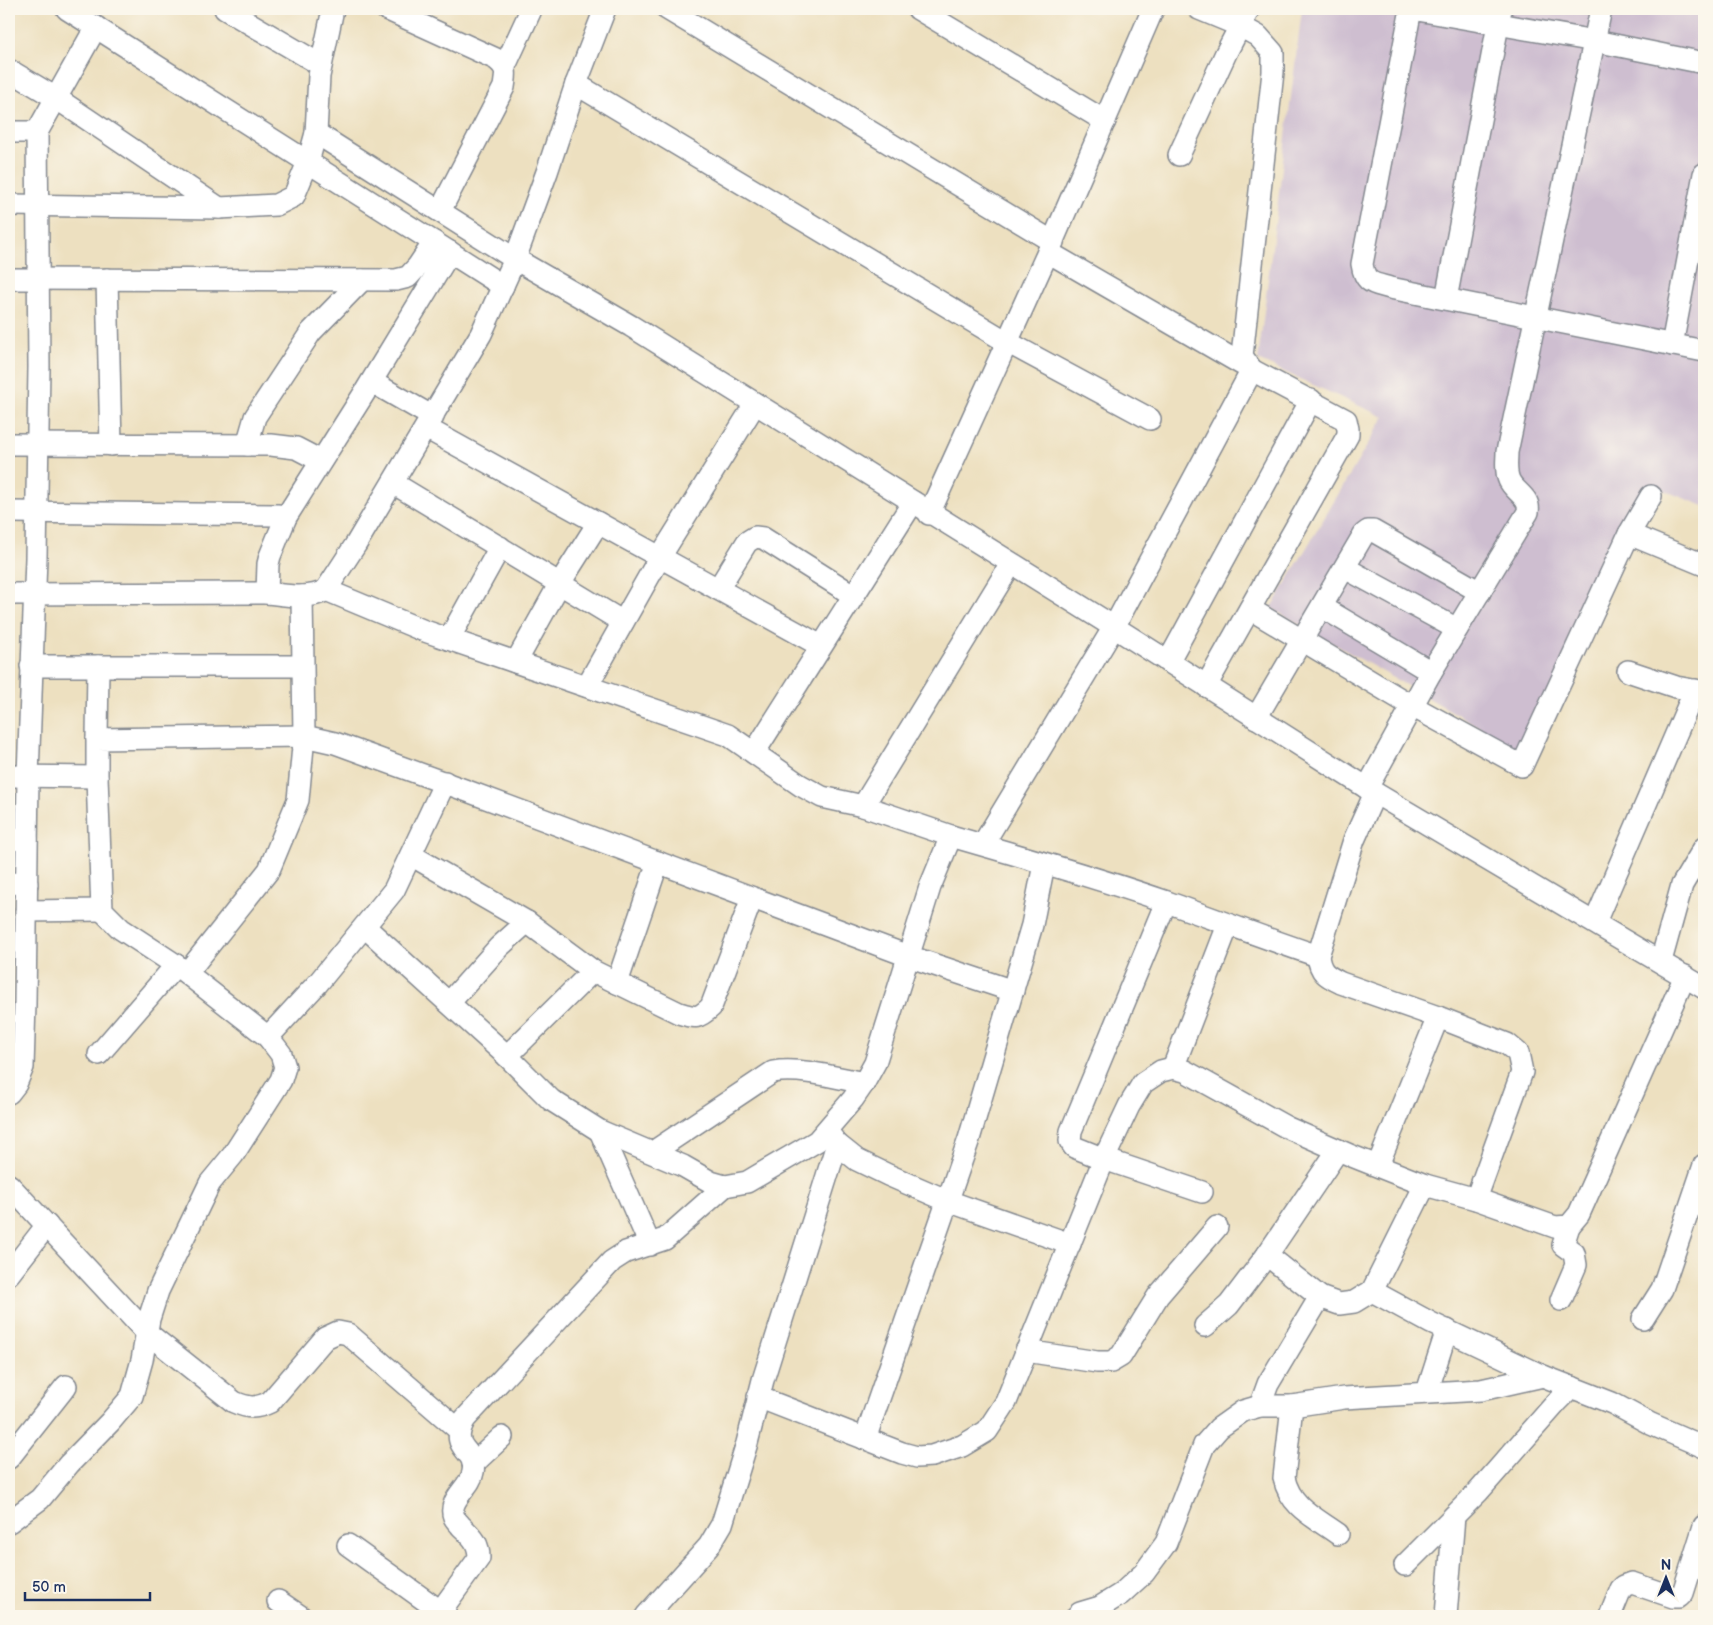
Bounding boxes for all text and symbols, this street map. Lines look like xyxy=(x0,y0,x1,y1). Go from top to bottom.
north arrow xyxy=(1640,1552,1690,1602)
text: N xyxy=(1661,1557,1671,1574)
scale bar xyxy=(25,1570,150,1602)
text: 50 m xyxy=(32,1578,66,1597)

